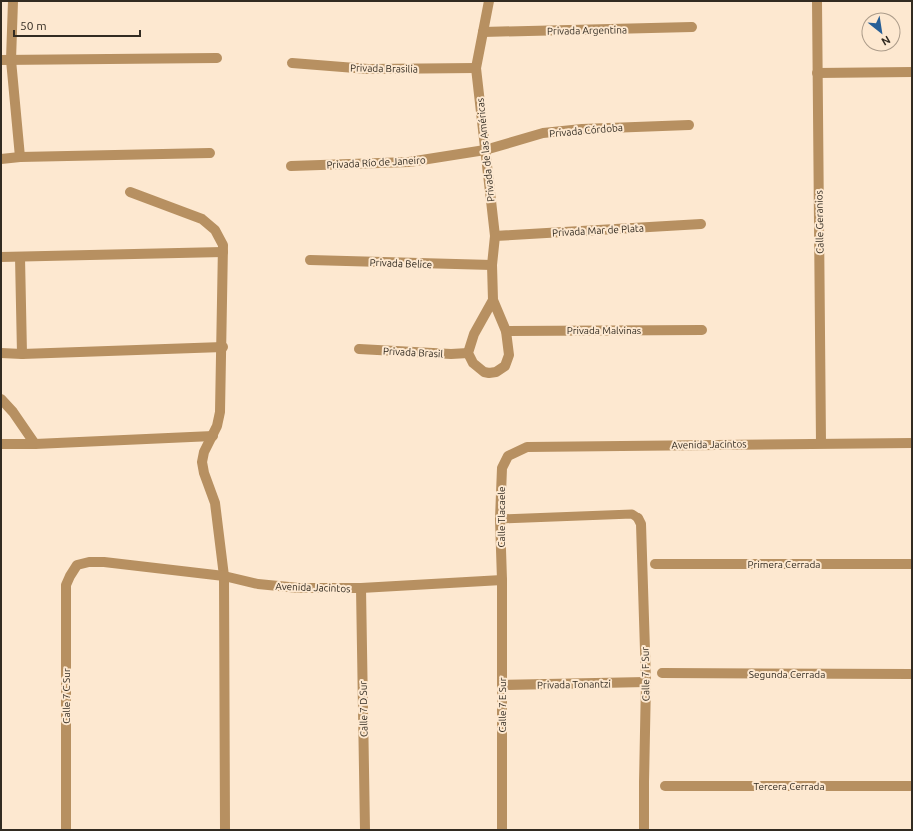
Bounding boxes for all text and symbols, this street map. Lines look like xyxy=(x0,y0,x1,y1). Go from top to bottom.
scale bar xyxy=(14,12,140,38)
north arrow xyxy=(861,12,901,52)
text: 50 m xyxy=(20,19,47,32)
street label: Privada Argentina xyxy=(547,24,627,37)
text: N xyxy=(879,33,893,48)
street label: Privada Brasilia xyxy=(350,62,418,75)
street label: Privada de las Américas xyxy=(475,97,496,202)
street label: Privada Córdoba xyxy=(549,122,623,139)
street label: Privada Río de Janeiro xyxy=(326,154,426,171)
street label: Calle Geranios xyxy=(813,190,826,254)
street label: Privada Mar de Plata xyxy=(552,223,644,238)
street label: Privada Belice xyxy=(370,257,432,270)
street label: Privada Malvinas xyxy=(567,325,641,336)
street label: Privada Brasil xyxy=(383,345,444,360)
street label: Avenida Jacintos xyxy=(671,438,747,451)
street label: Calle Tlacaele xyxy=(496,486,507,548)
street label: Primera Cerrada xyxy=(748,559,820,570)
street label: Avenida Jacintos xyxy=(275,581,351,594)
street label: Calle 7 F Sur xyxy=(640,646,651,701)
street label: Calle 7 C Sur xyxy=(61,668,72,724)
street label: Segunda Cerrada xyxy=(749,669,825,680)
street label: Calle 7 E Sur xyxy=(497,677,508,732)
street label: Privada Tonantzi xyxy=(537,678,611,691)
street label: Calle 7 D Sur xyxy=(358,681,369,737)
street label: Tercera Cerrada xyxy=(753,781,825,792)

